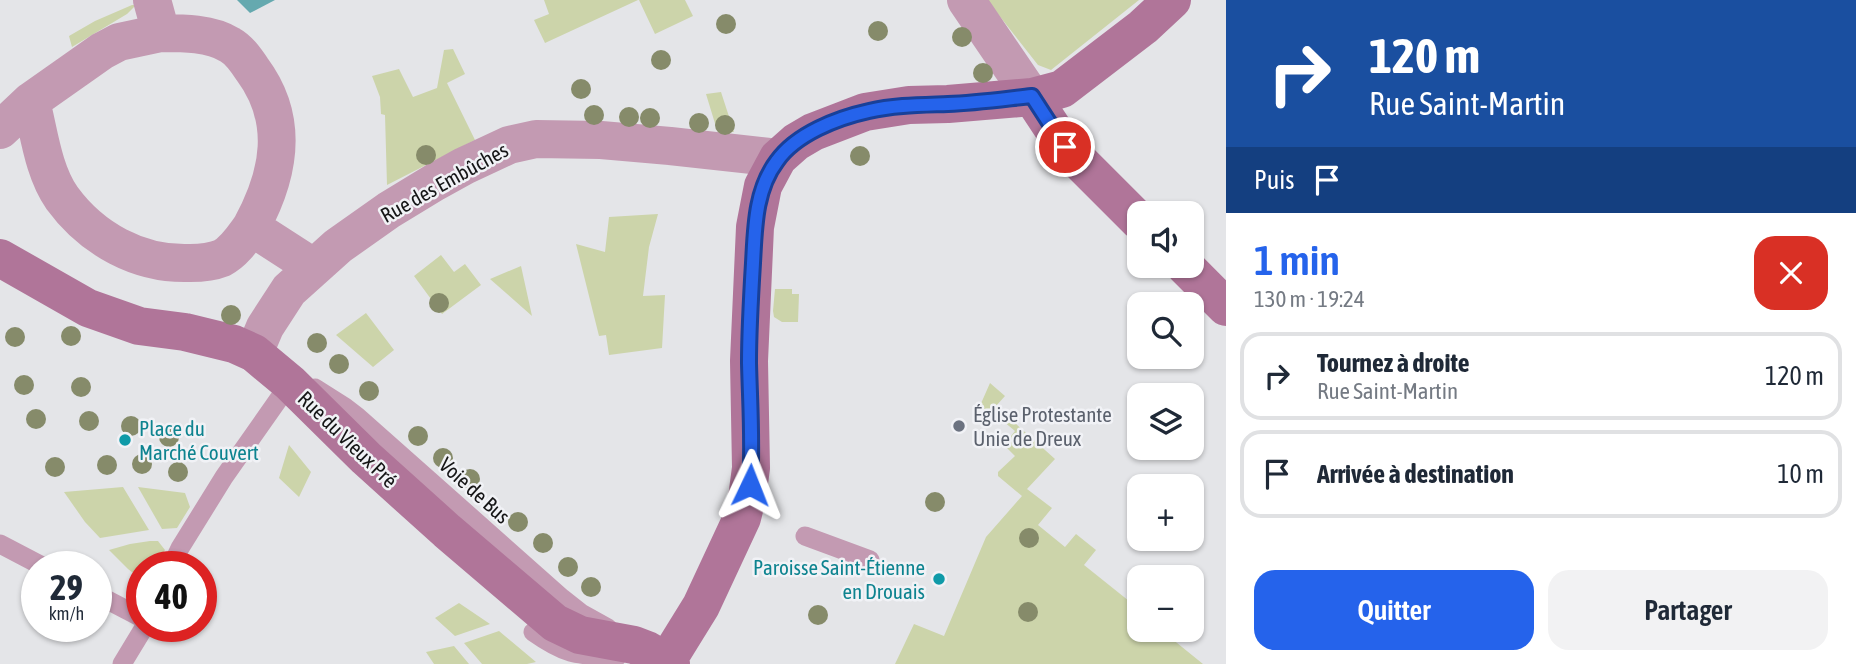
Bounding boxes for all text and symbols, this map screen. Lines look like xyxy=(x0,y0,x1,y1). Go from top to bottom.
text: 120 m xyxy=(1369,27,1480,83)
icon: right xyxy=(1254,28,1345,119)
text: Rue Saint-Martin xyxy=(1369,85,1565,122)
pin xyxy=(1035,117,1095,177)
icon: arrive xyxy=(1046,128,1084,166)
street label: Rue des Embûches xyxy=(376,137,512,227)
icon: arrive xyxy=(1308,161,1346,199)
text: Puis xyxy=(1254,165,1294,195)
map controls xyxy=(1127,201,1204,642)
button: sound xyxy=(1127,201,1204,278)
text: 1 min xyxy=(1254,236,1340,284)
button: close xyxy=(1754,236,1828,310)
text: 130 m · 19:24 xyxy=(1254,286,1365,312)
button: search xyxy=(1127,292,1204,369)
text: Tournez à droite xyxy=(1317,348,1470,378)
icon: right xyxy=(1258,357,1296,395)
text: 120 m xyxy=(1765,361,1824,391)
text: Rue Saint-Martin xyxy=(1317,378,1458,404)
button: layers xyxy=(1127,383,1204,460)
street label: Rue du Vieux Pré xyxy=(294,386,402,492)
place label: Église Protestante Unie de Dreux xyxy=(973,402,1112,450)
place label: Place du Marché Couvert xyxy=(139,416,259,464)
marker: Église Protestante Unie de Dreux xyxy=(951,418,967,434)
marker: Place du Marché Couvert xyxy=(117,432,133,448)
position arrow xyxy=(713,448,787,522)
street label: Voie de Bus xyxy=(435,452,515,528)
icon: arrive xyxy=(1258,455,1296,493)
text: Arrivée à destination xyxy=(1317,459,1514,489)
text: 10 m xyxy=(1777,459,1824,489)
button: + xyxy=(1127,474,1204,551)
speed limit sign: 40 xyxy=(126,551,217,642)
place label: Paroisse Saint-Étienne en Drouais xyxy=(753,555,925,603)
button: − xyxy=(1127,565,1204,642)
text: 29 xyxy=(50,567,83,607)
button: Quitter xyxy=(1254,570,1534,650)
button: Partager xyxy=(1548,570,1828,650)
marker: Paroisse Saint-Étienne en Drouais xyxy=(931,571,947,587)
text: km/h xyxy=(49,603,84,624)

